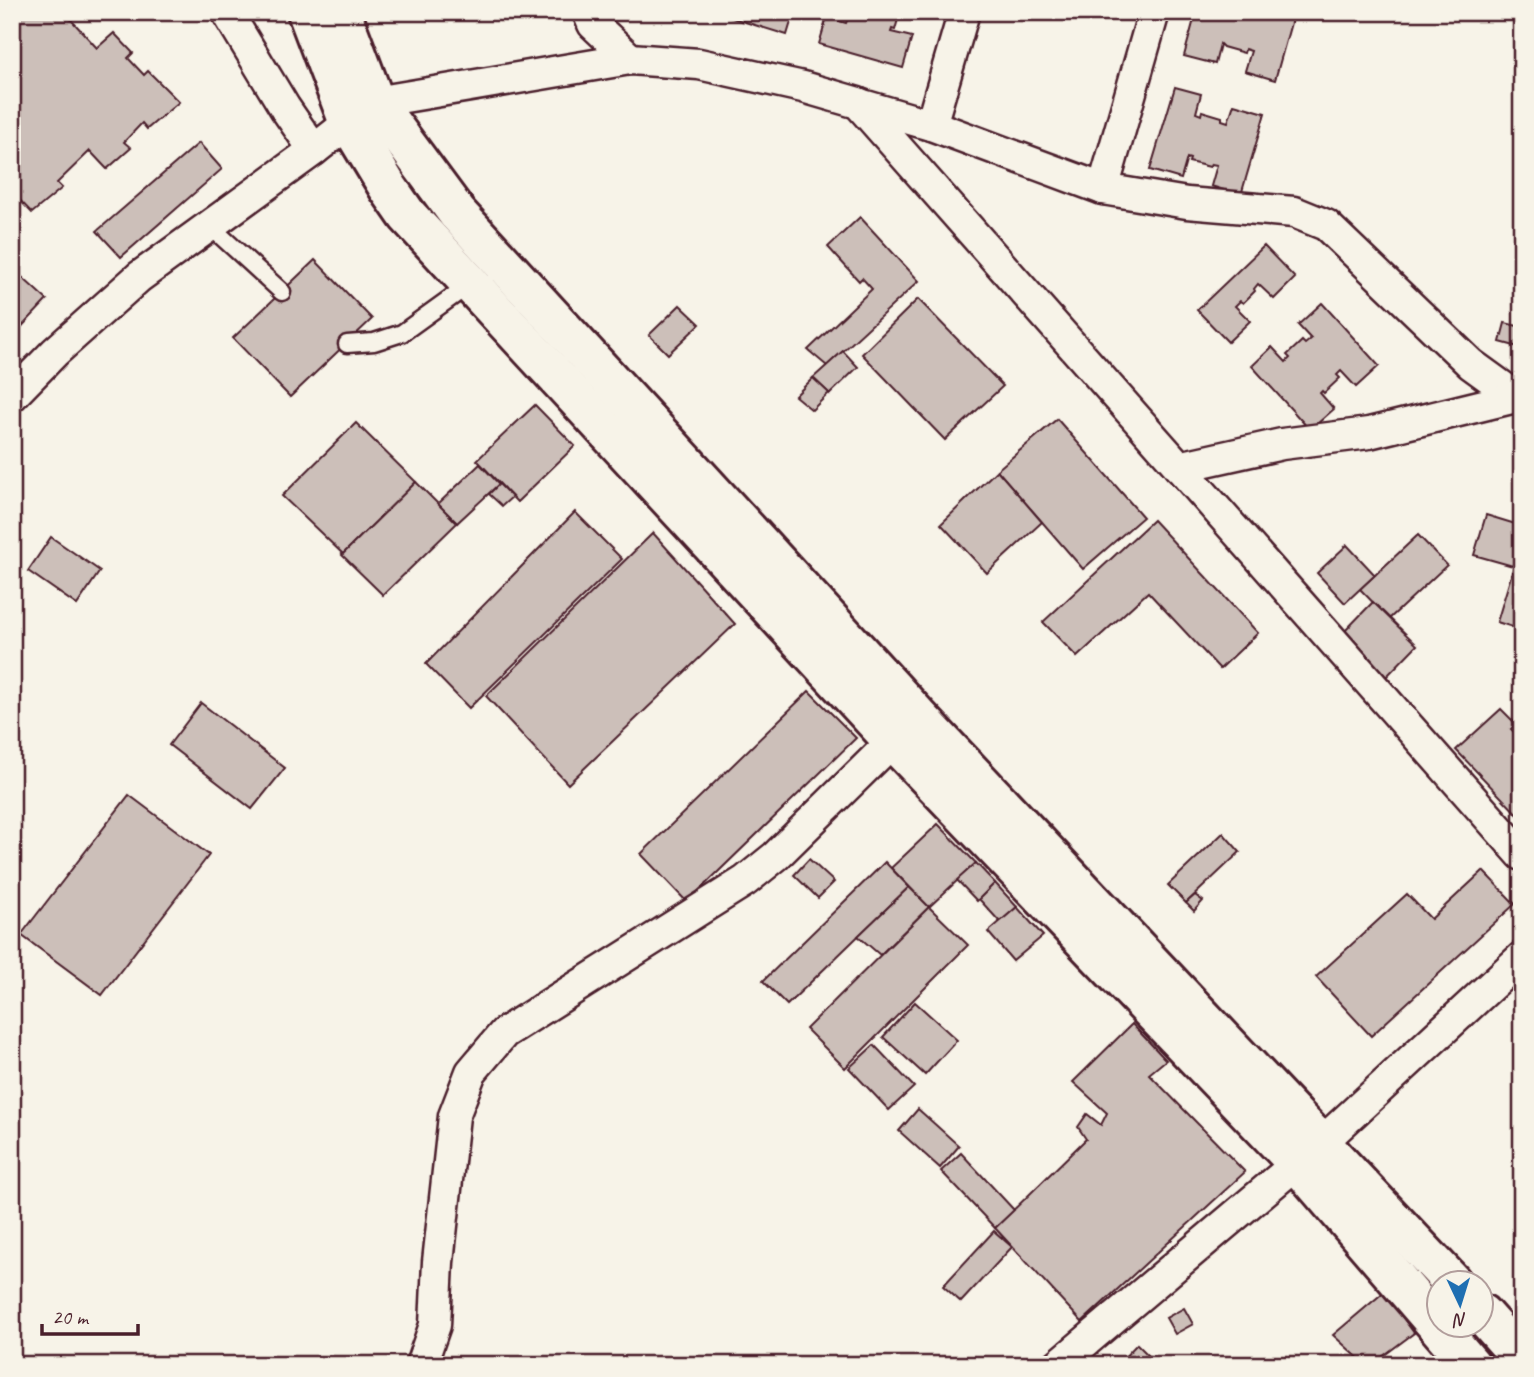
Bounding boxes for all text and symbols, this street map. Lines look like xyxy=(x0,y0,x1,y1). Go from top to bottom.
north arrow xyxy=(1426,1268,1496,1338)
scale bar xyxy=(42,1293,138,1337)
text: 20 m xyxy=(52,1304,90,1330)
text: N xyxy=(1451,1308,1468,1333)

